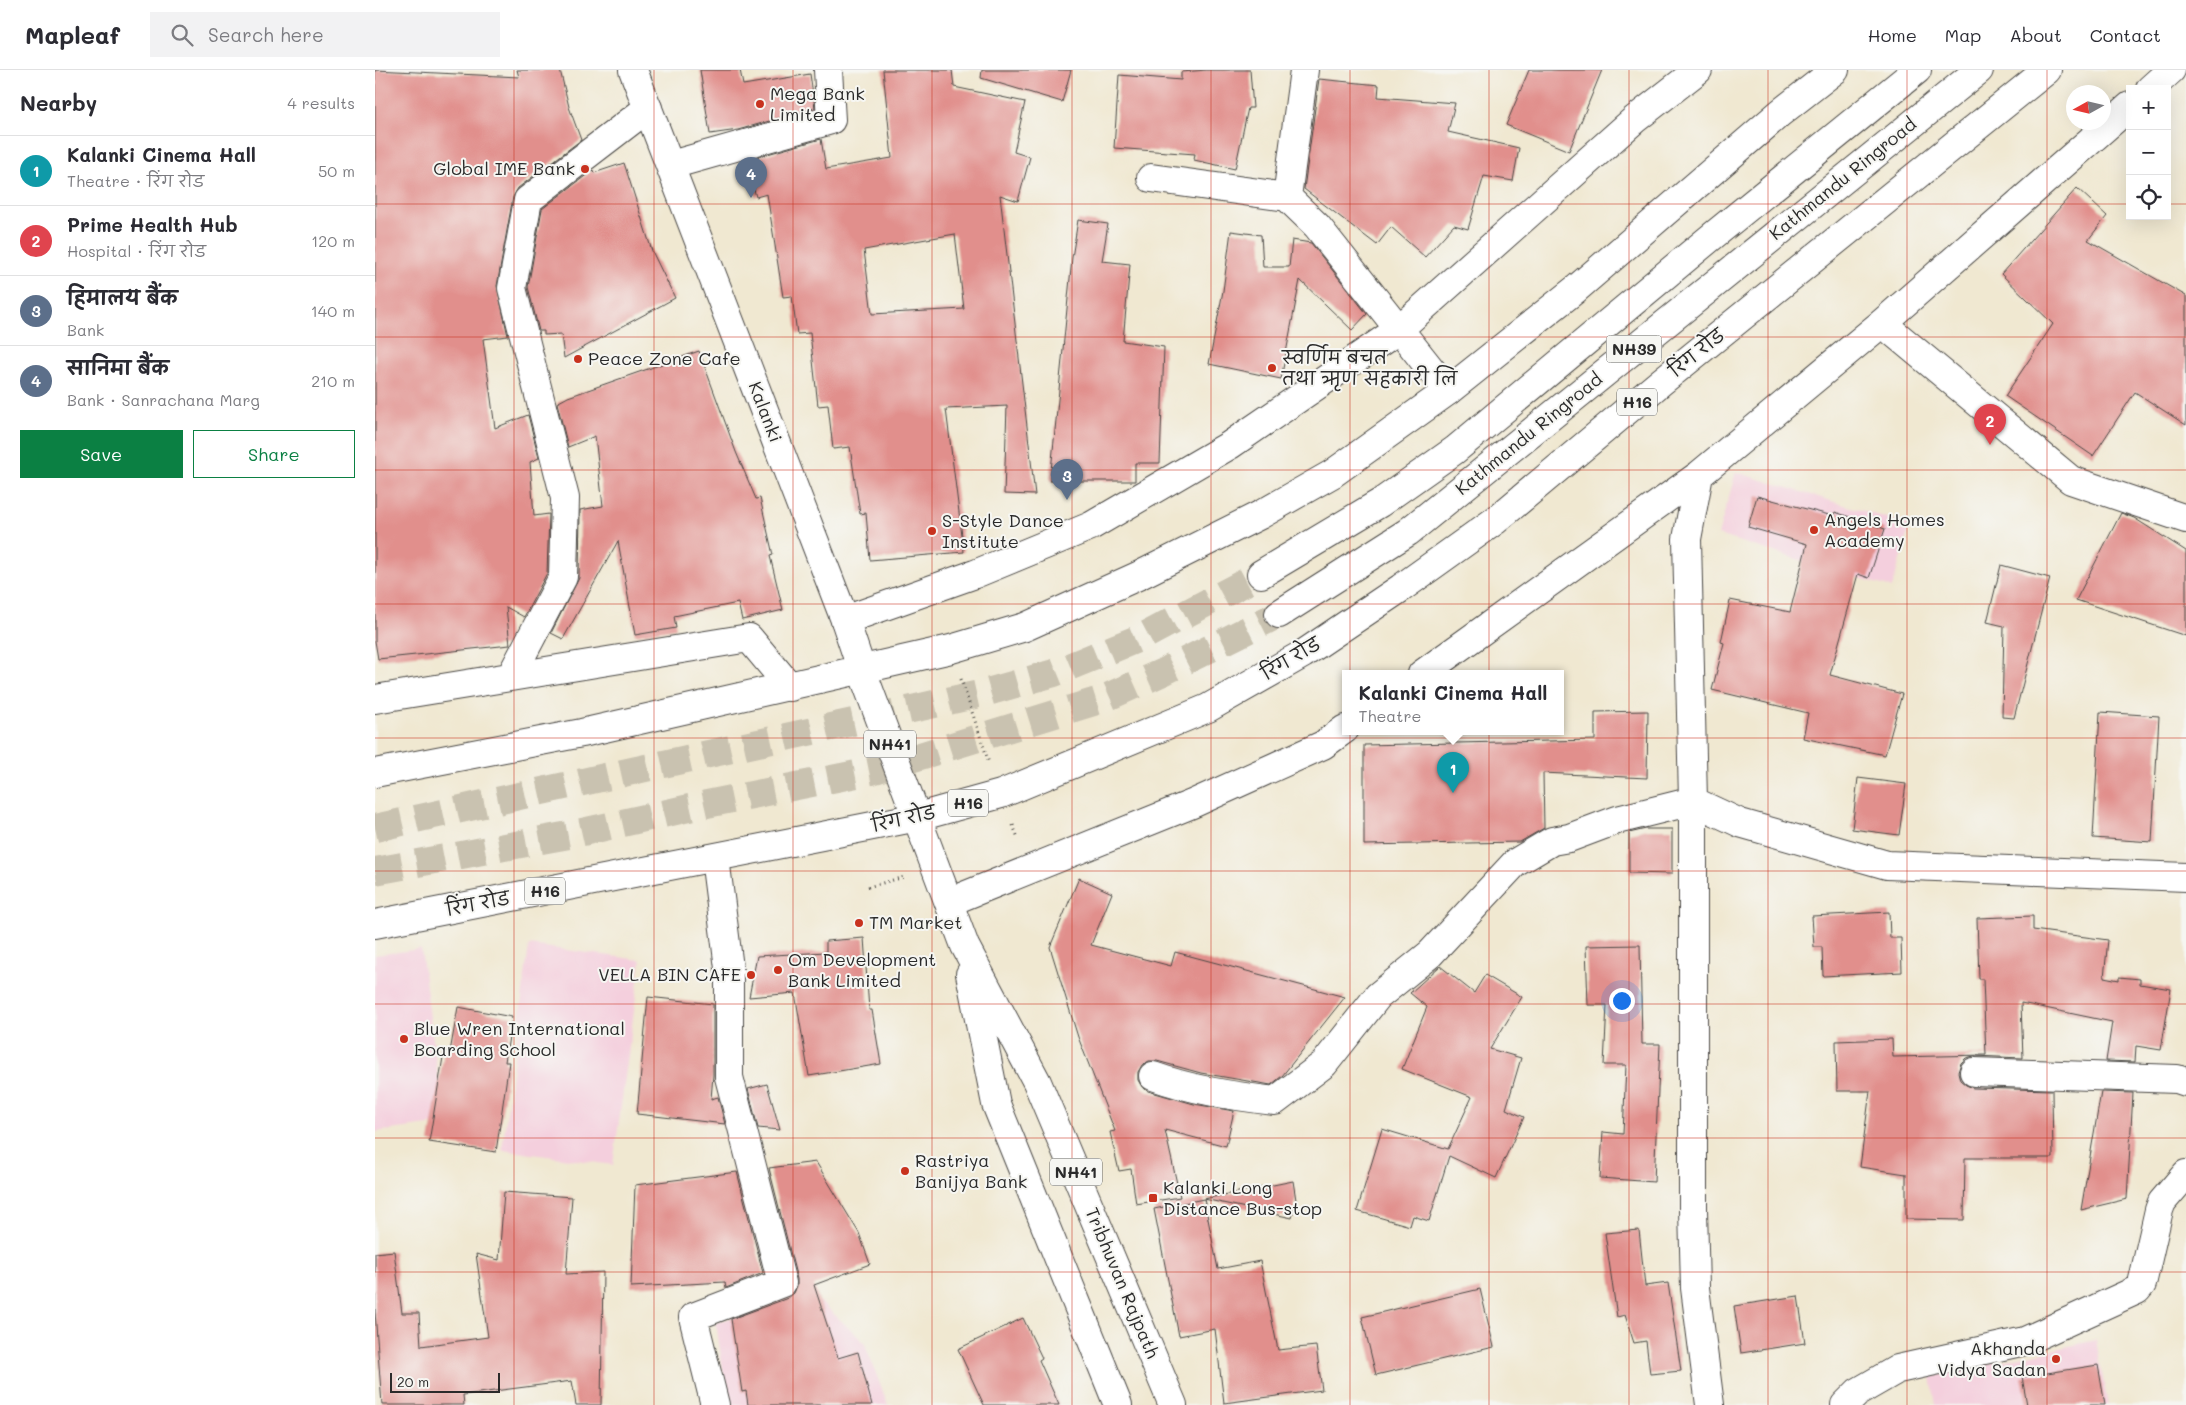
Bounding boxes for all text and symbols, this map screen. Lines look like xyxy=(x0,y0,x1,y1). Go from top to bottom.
search box xyxy=(150,12,500,57)
text: Mapleaf xyxy=(25,19,120,50)
icon: search xyxy=(168,21,196,49)
text: Search here xyxy=(208,22,324,47)
text: Home xyxy=(1868,23,1917,47)
text: Map xyxy=(1945,23,1981,47)
text: About xyxy=(2009,23,2062,47)
text: Contact xyxy=(2090,23,2161,47)
place label: Mega Bank Limited xyxy=(770,81,865,126)
north arrow xyxy=(2066,85,2111,130)
map controls xyxy=(2126,85,2171,220)
button: + xyxy=(2126,85,2171,130)
text: Nearby xyxy=(20,89,97,116)
text: 4 results xyxy=(287,92,355,113)
marker: Mega Bank Limited xyxy=(754,98,766,110)
street label: Kathmandu Ringroad xyxy=(1764,111,1921,245)
button: − xyxy=(2126,130,2171,175)
text: Kalanki Cinema Hall xyxy=(67,142,256,167)
place label: Global IME Bank xyxy=(433,156,575,180)
pin: 4 xyxy=(735,157,767,198)
text: 1 xyxy=(32,160,40,181)
text: 50 m xyxy=(318,160,355,181)
marker: Global IME Bank xyxy=(579,163,591,175)
text: Theatre · रिंग रोड xyxy=(67,170,204,191)
button: locate xyxy=(2126,175,2171,220)
text: Prime Health Hub xyxy=(67,212,238,237)
text: 2 xyxy=(32,230,40,251)
text: 120 m xyxy=(311,230,355,251)
text: Hospital · रिंग रोड xyxy=(67,240,206,261)
text: हिमालय बैंक xyxy=(67,285,178,310)
text: 3 xyxy=(31,300,41,321)
text: 140 m xyxy=(311,300,355,321)
text: Bank xyxy=(67,319,104,340)
street label: रिंग रोड xyxy=(1662,321,1730,383)
road number: NH39 xyxy=(1607,336,1661,362)
place label: स्वर्णिम बचत तथा ऋण सहकारी लि xyxy=(1281,344,1459,392)
place label: Peace Zone Cafe xyxy=(588,346,741,370)
marker: Peace Zone Cafe xyxy=(572,353,584,365)
text: सानिमा बैंक xyxy=(67,355,169,380)
marker: स्वर्णिम बचत तथा ऋण सहकारी लि xyxy=(1266,362,1278,374)
street label: Kathmandu Ringroad xyxy=(1450,366,1607,500)
text: 4 xyxy=(31,370,41,391)
text: 210 m xyxy=(311,370,355,391)
street label: Kalanki xyxy=(743,378,788,445)
road number: H16 xyxy=(1617,388,1657,416)
text: Bank · Sanrachana Marg xyxy=(67,389,260,410)
pin: 2 xyxy=(1974,404,2006,445)
button: Save xyxy=(20,430,183,478)
button: Share xyxy=(193,430,355,478)
pin: 3 xyxy=(1051,459,1083,500)
place label: Angels Homes Academy xyxy=(1824,507,1945,552)
place label: S-Style Dance Institute xyxy=(942,508,1064,553)
marker: Angels Homes Academy xyxy=(1808,524,1820,536)
marker: S-Style Dance Institute xyxy=(926,525,938,537)
street label: रिंग रोड xyxy=(1255,629,1326,686)
popup xyxy=(1342,670,1564,735)
text: Kalanki Cinema Hall xyxy=(1359,680,1547,705)
text: Theatre xyxy=(1359,705,1421,726)
road number: NH41 xyxy=(864,731,916,758)
pin: 1 xyxy=(1437,752,1469,793)
road number: H16 xyxy=(948,790,988,816)
street label: रिंग रोड xyxy=(868,798,940,837)
road number: H16 xyxy=(525,878,565,904)
street label: रिंग रोड xyxy=(443,884,513,921)
place label: TM Market xyxy=(869,910,962,934)
marker: TM Market xyxy=(853,917,865,929)
place label: Om Development Bank Limited xyxy=(788,947,936,992)
place label: VELLA BIN CAFE xyxy=(598,962,741,986)
marker: Om Development Bank Limited xyxy=(772,964,784,976)
marker: VELLA BIN CAFE xyxy=(745,969,757,981)
your location xyxy=(1609,988,1635,1014)
place label: Blue Wren International Boarding School xyxy=(414,1016,625,1061)
marker: Blue Wren International Boarding School xyxy=(398,1033,410,1045)
place label: Rastriya Banijya Bank xyxy=(915,1148,1027,1193)
road number: NH41 xyxy=(1050,1158,1102,1186)
marker: Rastriya Banijya Bank xyxy=(899,1165,911,1177)
place label: Kalanki Long Distance Bus-stop xyxy=(1163,1175,1322,1220)
marker: Kalanki Long Distance Bus-stop xyxy=(1147,1192,1159,1204)
street label: Tribhuvan Rajpath xyxy=(1080,1203,1166,1362)
place label: Akhanda Vidya Sadan xyxy=(1937,1336,2046,1381)
marker: Akhanda Vidya Sadan xyxy=(2050,1353,2062,1365)
scale bar xyxy=(390,1370,500,1393)
text: 20 m xyxy=(397,1372,429,1391)

